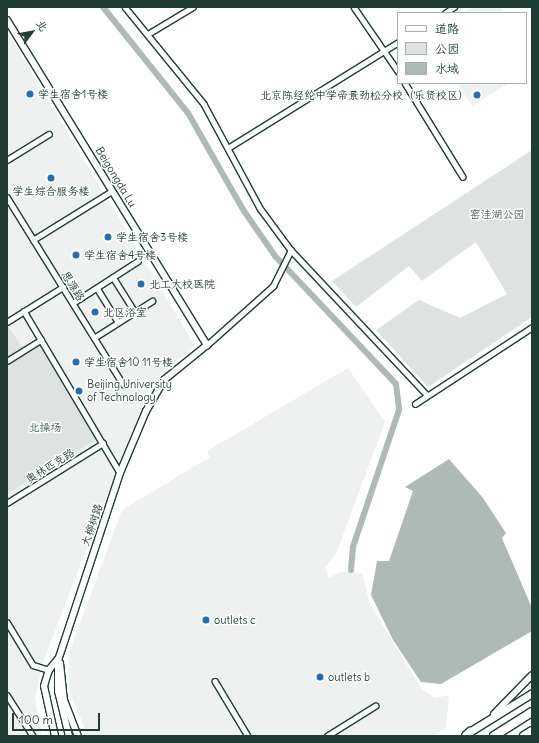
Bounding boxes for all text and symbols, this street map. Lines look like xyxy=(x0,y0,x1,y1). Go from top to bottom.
north arrow xyxy=(12,12,52,52)
legend xyxy=(397,12,527,84)
text: 北 xyxy=(33,17,51,34)
text: 道路 xyxy=(435,21,459,36)
text: 公园 xyxy=(435,41,459,56)
text: 水域 xyxy=(435,61,459,76)
place label: 学生宿舍1号楼 xyxy=(38,87,108,101)
place label: 北京陈经纶中学帝景劲松分校（乐贤校区） xyxy=(260,88,469,102)
marker: 学生宿舍1号楼 xyxy=(25,89,35,99)
marker: 北京陈经纶中学帝景劲松分校（乐贤校区） xyxy=(472,90,482,100)
street label: Beigongda Lu xyxy=(93,144,139,210)
marker: 学生综合服务楼 xyxy=(46,173,56,183)
place label: 学生综合服务楼 xyxy=(13,184,89,198)
park label: 窑洼湖公园 xyxy=(470,207,524,221)
place label: 学生宿舍3号楼 xyxy=(116,230,188,244)
marker: 学生宿舍3号楼 xyxy=(103,232,113,242)
place label: 学生宿舍4号楼 xyxy=(84,248,156,262)
marker: 学生宿舍4号楼 xyxy=(71,250,81,260)
street label: 思源路 xyxy=(59,269,87,303)
place label: 北工大校医院 xyxy=(149,277,215,291)
marker: 北工大校医院 xyxy=(136,279,146,289)
place label: 北区浴室 xyxy=(103,305,147,319)
marker: 北区浴室 xyxy=(90,307,100,317)
place label: 学生宿舍10 11号楼 xyxy=(84,355,173,369)
marker: 学生宿舍10 11号楼 xyxy=(71,357,81,367)
place label: Beijing University of Technology xyxy=(87,378,172,404)
marker: Beijing University of Technology xyxy=(74,386,84,396)
park label: 北操场 xyxy=(29,420,61,434)
street label: 奥林匹克路 xyxy=(23,446,77,486)
street label: 大柳树路 xyxy=(79,502,105,548)
place label: outlets c xyxy=(214,613,256,627)
marker: outlets c xyxy=(201,615,211,625)
place label: outlets b xyxy=(328,670,370,684)
marker: outlets b xyxy=(315,672,325,682)
scale bar xyxy=(14,705,102,731)
text: 100 m xyxy=(19,712,53,727)

